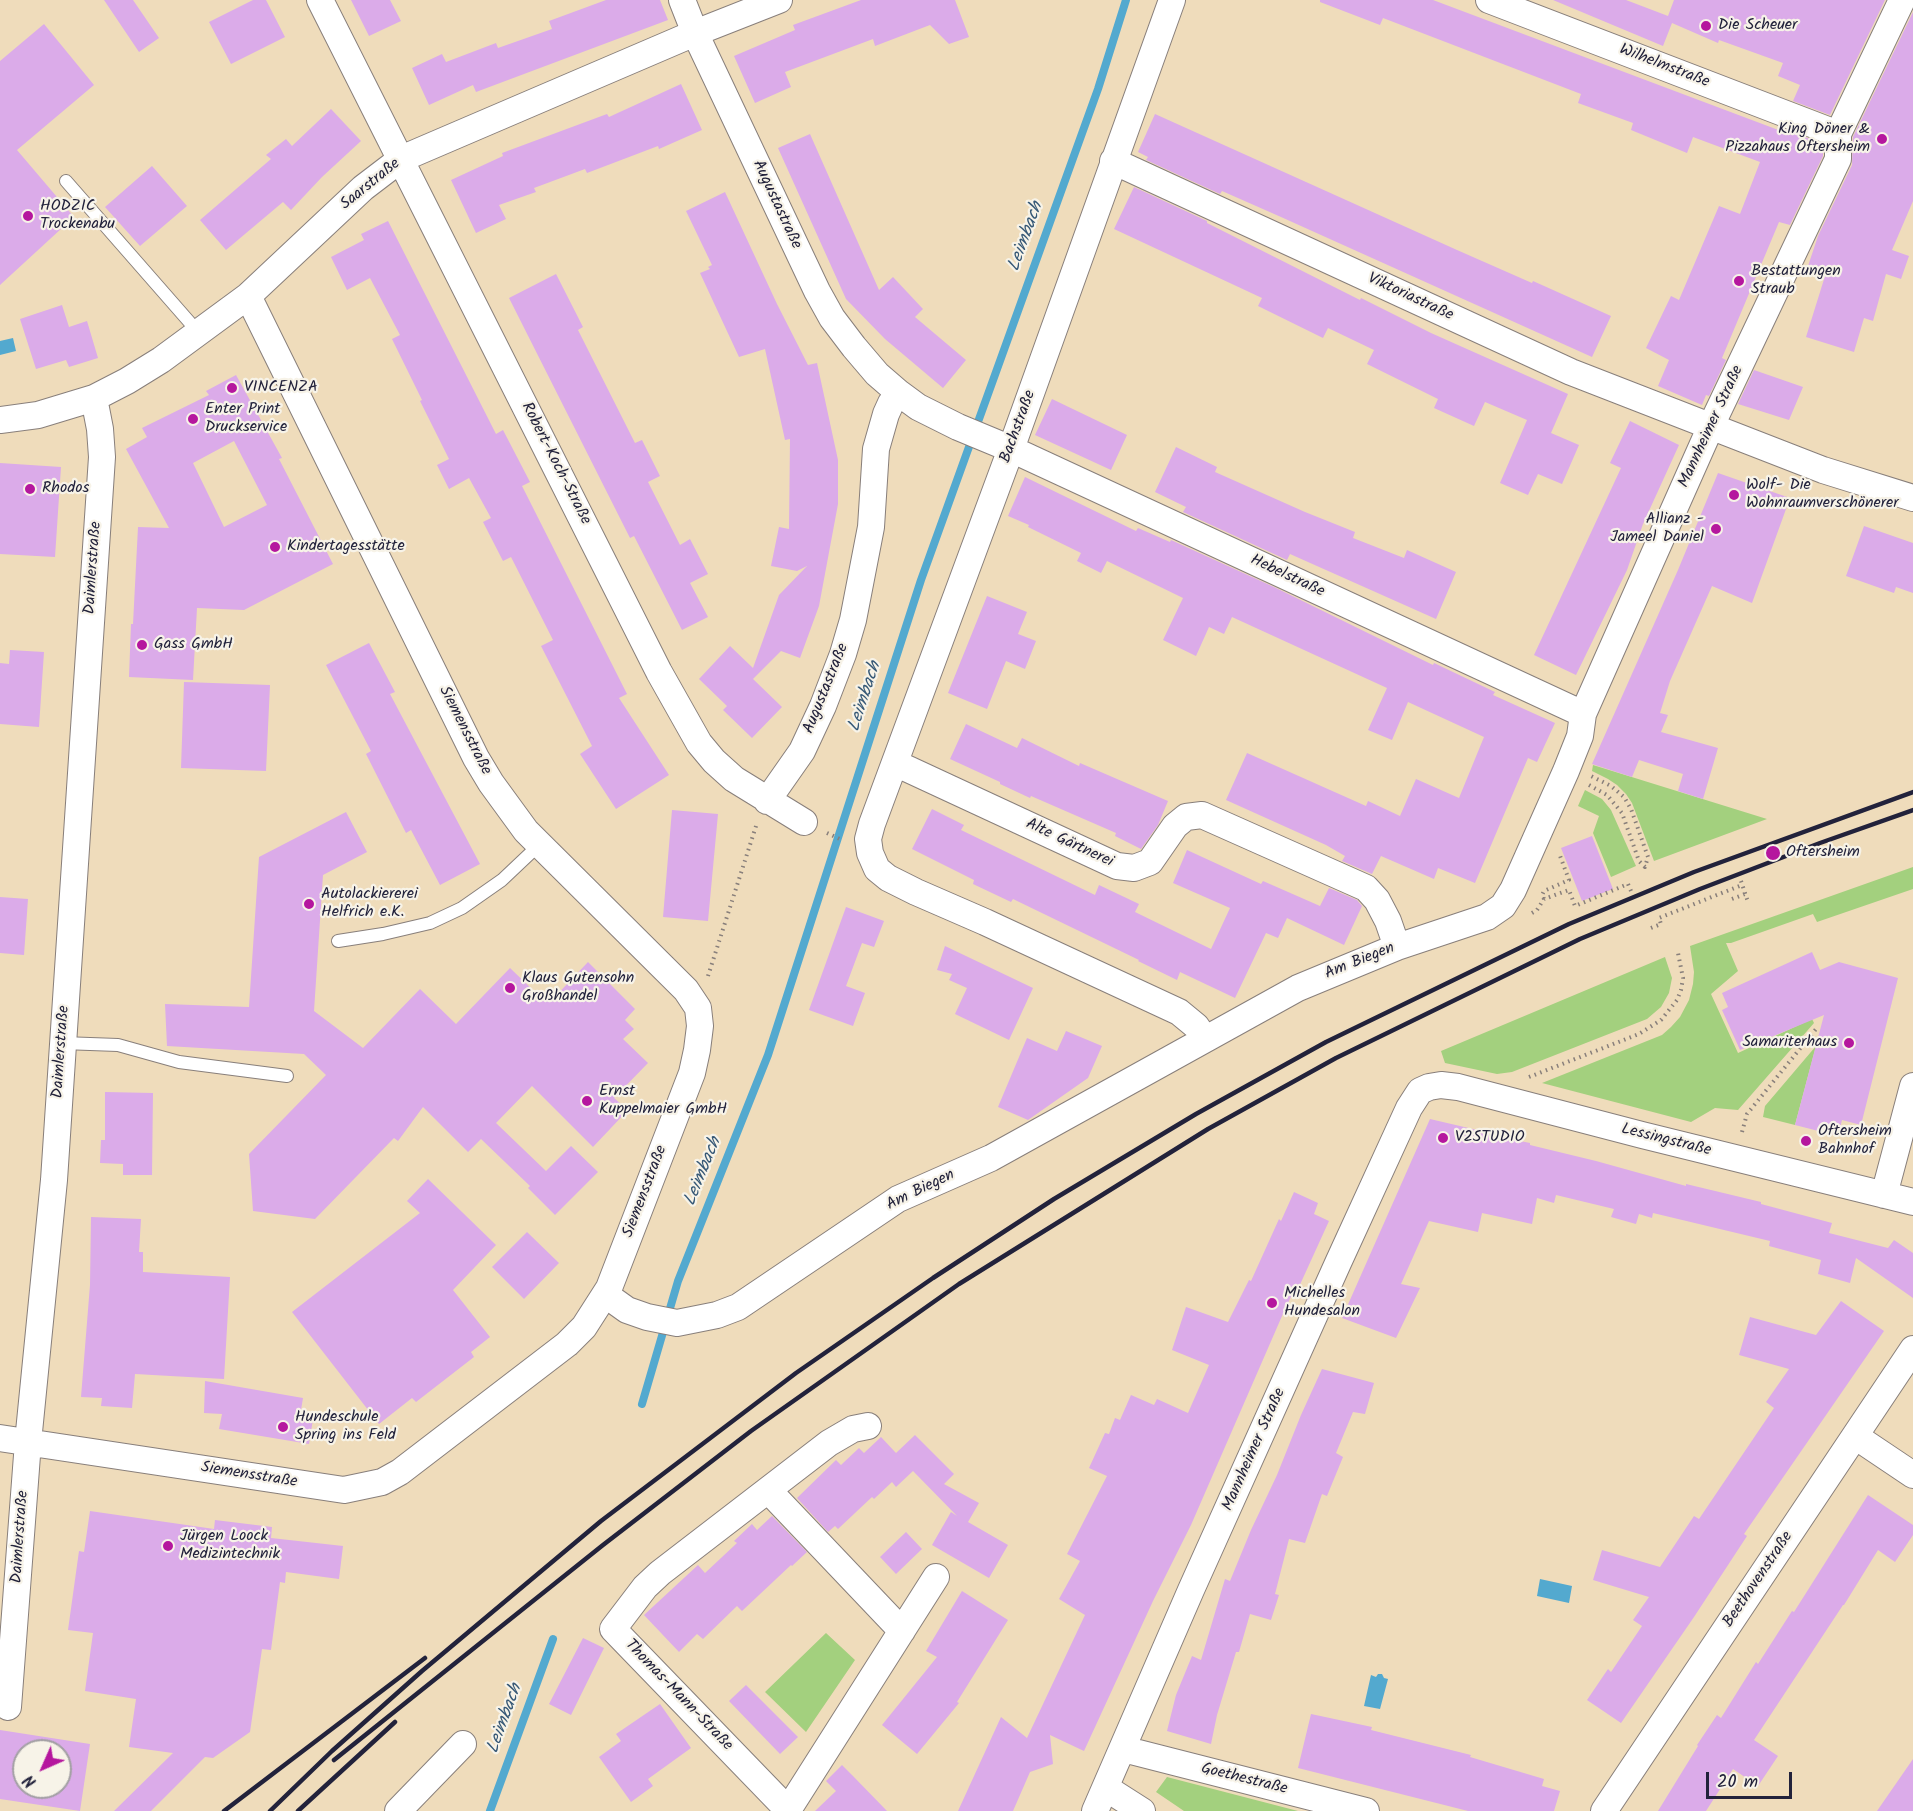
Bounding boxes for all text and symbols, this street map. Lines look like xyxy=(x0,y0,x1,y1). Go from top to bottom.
place label: Die Scheuer xyxy=(1718,16,1797,36)
marker: Die Scheuer xyxy=(1699,19,1713,33)
street label: Wilhelmstraße xyxy=(1616,41,1712,93)
place label: King Döner & Pizzahaus Oftersheim xyxy=(1725,120,1870,158)
marker: King Döner & Pizzahaus Oftersheim xyxy=(1875,132,1889,146)
street label: Saarstraße xyxy=(337,155,405,215)
street label: Augustastraße xyxy=(747,158,805,252)
place label: HODZIC Trockenabu xyxy=(40,197,115,235)
water label: Leimbach xyxy=(1005,199,1049,275)
marker: HODZIC Trockenabu xyxy=(21,209,35,223)
place label: Bestattungen Straub xyxy=(1751,262,1841,300)
street label: Viktoriastraße xyxy=(1364,270,1456,326)
marker: Bestattungen Straub xyxy=(1732,274,1746,288)
street label: Mannheimer Straße xyxy=(1675,363,1749,491)
place label: VINCENZA xyxy=(244,378,318,398)
marker: VINCENZA xyxy=(225,381,239,395)
street label: Bachstraße xyxy=(997,388,1041,466)
place label: Enter Print Druckservice xyxy=(205,400,287,438)
street label: Robert-Koch-Straße xyxy=(516,400,594,528)
marker: Enter Print Druckservice xyxy=(186,412,200,426)
place label: Wolf- Die Wohnraumverschönerer xyxy=(1746,476,1899,514)
place label: Rhodos xyxy=(42,479,89,499)
marker: Rhodos xyxy=(23,482,37,496)
marker: Wolf- Die Wohnraumverschönerer xyxy=(1727,488,1741,502)
place label: Allianz - Jameel Daniel xyxy=(1610,510,1704,548)
street label: Daimlerstraße xyxy=(81,521,107,615)
marker: Allianz - Jameel Daniel xyxy=(1709,522,1723,536)
place label: Kindertagesstätte xyxy=(287,537,405,557)
marker: Kindertagesstätte xyxy=(268,540,282,554)
street label: Hebelstraße xyxy=(1247,551,1327,603)
place label: Gass GmbH xyxy=(154,635,233,655)
marker: Gass GmbH xyxy=(135,638,149,652)
street label: Augustastraße xyxy=(800,641,854,737)
water label: Leimbach xyxy=(845,659,887,735)
street label: Siemensstraße xyxy=(433,683,495,779)
street label: Alte Gärtnerei xyxy=(1022,815,1116,873)
place label: Oftersheim xyxy=(1786,843,1860,863)
marker: Oftersheim xyxy=(1764,844,1782,862)
place label: Autolackiererei Helfrich e.K. xyxy=(321,885,418,923)
marker: Autolackiererei Helfrich e.K. xyxy=(302,897,316,911)
street label: Am Biegen xyxy=(1322,939,1398,985)
place label: Klaus Gutensohn Großhandel xyxy=(522,969,634,1007)
marker: Klaus Gutensohn Großhandel xyxy=(503,981,517,995)
street label: Daimlerstraße xyxy=(49,1005,75,1099)
place label: Samariterhaus xyxy=(1742,1033,1837,1053)
marker: Samariterhaus xyxy=(1842,1036,1856,1050)
place label: Ernst Kuppelmaier GmbH xyxy=(599,1082,727,1120)
marker: Ernst Kuppelmaier GmbH xyxy=(580,1094,594,1108)
street label: Lessingstraße xyxy=(1619,1121,1713,1161)
place label: Oftersheim Bahnhof xyxy=(1818,1122,1892,1160)
place label: V2STUDIO xyxy=(1455,1128,1525,1148)
marker: V2STUDIO xyxy=(1436,1131,1450,1145)
marker: Oftersheim Bahnhof xyxy=(1799,1134,1813,1148)
water label: Leimbach xyxy=(680,1135,728,1209)
street label: Siemensstraße xyxy=(620,1143,672,1241)
street label: Am Biegen xyxy=(884,1166,958,1216)
place label: Michelles Hundesalon xyxy=(1284,1284,1360,1322)
marker: Michelles Hundesalon xyxy=(1265,1296,1279,1310)
street label: Mannheimer Straße xyxy=(1219,1386,1291,1514)
place label: Hundeschule Spring ins Feld xyxy=(295,1408,396,1446)
marker: Hundeschule Spring ins Feld xyxy=(276,1420,290,1434)
street label: Siemensstraße xyxy=(200,1459,298,1493)
street label: Daimlerstraße xyxy=(8,1490,34,1584)
place label: Jürgen Loock Medizintechnik xyxy=(180,1527,280,1565)
street label: Beethovenstraße xyxy=(1720,1528,1798,1632)
marker: Jürgen Loock Medizintechnik xyxy=(161,1539,175,1553)
street label: Thomas-Mann-Straße xyxy=(620,1636,736,1756)
water label: Leimbach xyxy=(484,1681,528,1757)
north arrow xyxy=(12,1739,72,1799)
street label: Goethestraße xyxy=(1199,1760,1289,1800)
scale bar xyxy=(1709,1760,1794,1798)
text: N xyxy=(18,1768,43,1793)
text: 20 m xyxy=(1717,1768,1758,1797)

